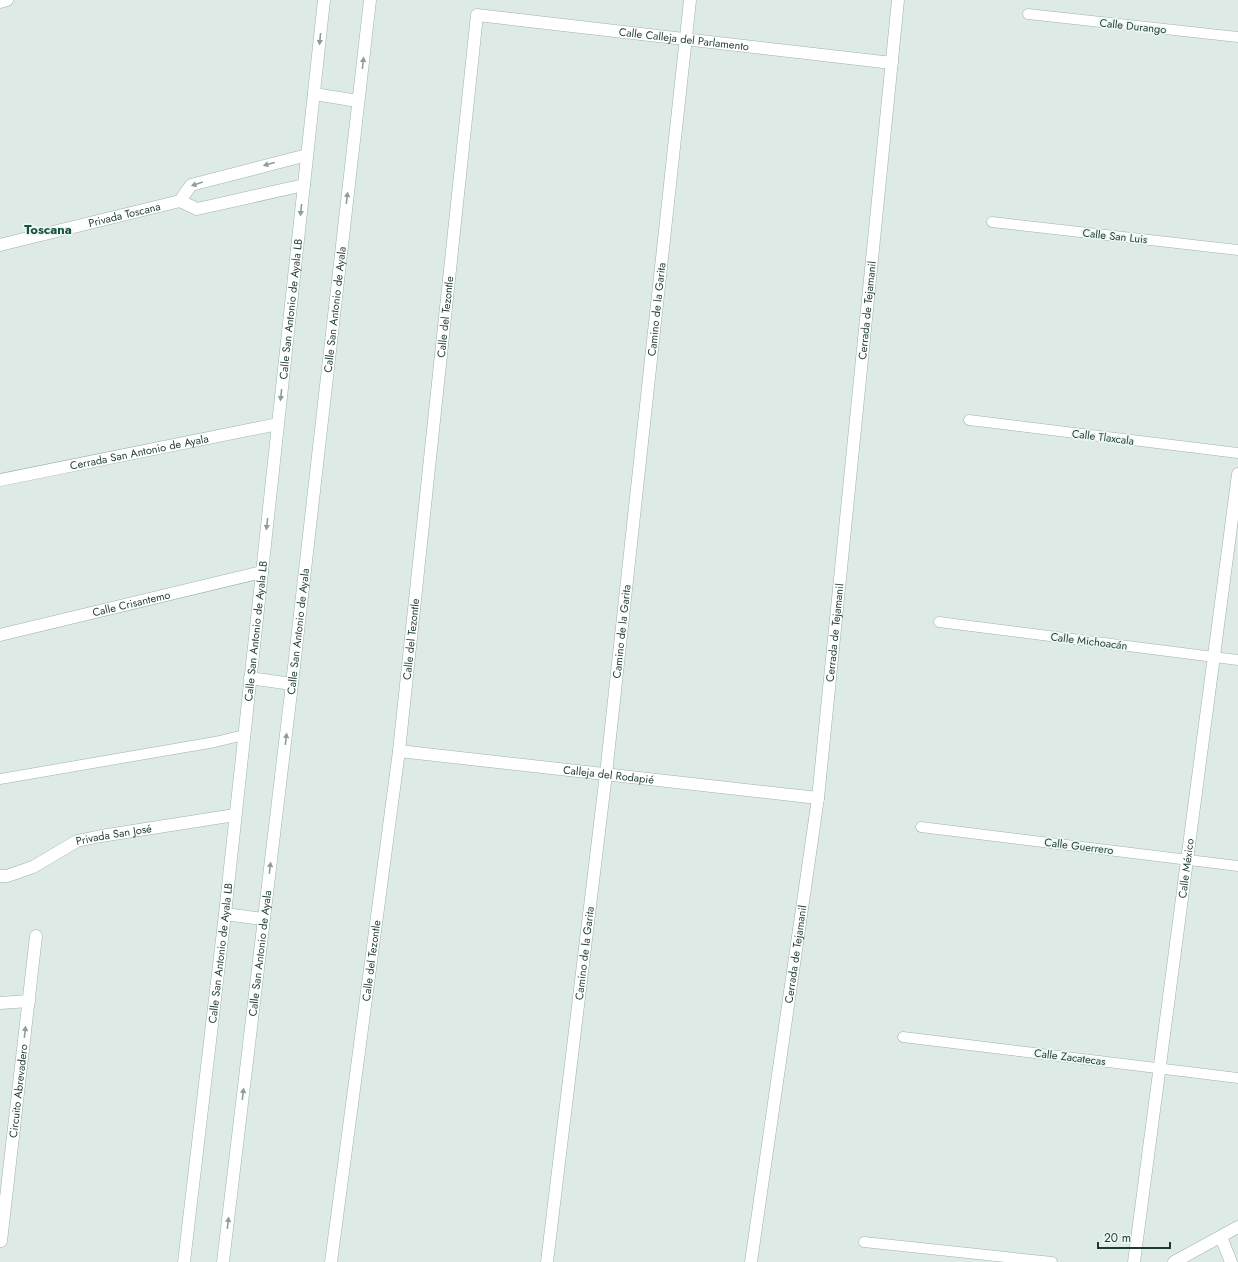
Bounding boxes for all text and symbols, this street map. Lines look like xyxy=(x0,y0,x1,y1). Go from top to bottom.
street label: Calle Durango xyxy=(1099,15,1167,37)
street label: Calle Calleja del Parlamento xyxy=(618,23,750,54)
one-way arrow xyxy=(317,33,323,45)
one-way arrow xyxy=(359,57,366,69)
one-way arrow xyxy=(263,162,276,168)
one-way arrow xyxy=(191,182,203,188)
one-way arrow xyxy=(344,191,350,204)
street label: Privada Toscana xyxy=(87,198,162,231)
one-way arrow xyxy=(298,204,304,216)
district label: Toscana xyxy=(24,220,72,239)
street label: Calle San Luis xyxy=(1082,225,1149,247)
street label: Calle San Antonio de Ayala LB xyxy=(275,238,306,380)
street label: Calle San Antonio de Ayala xyxy=(320,246,350,374)
street label: Cerrada de Tejamanil xyxy=(854,260,880,360)
street label: Camino de la Garita xyxy=(643,262,669,357)
street label: Calle del Tezontle xyxy=(433,275,457,358)
one-way arrow xyxy=(278,389,284,401)
street label: Calle Tlaxcala xyxy=(1071,425,1135,449)
street label: Cerrada San Antonio de Ayala xyxy=(68,430,210,474)
one-way arrow xyxy=(264,518,270,530)
street label: Calle San Antonio de Ayala LB xyxy=(240,560,271,702)
street label: Calle San Antonio de Ayala xyxy=(283,567,313,695)
street label: Cerrada de Tejamanil xyxy=(822,583,847,683)
street label: Camino de la Garita xyxy=(608,584,635,679)
street label: Calle Crisantemo xyxy=(91,586,172,621)
street label: Calle del Tezontle xyxy=(399,597,423,681)
street label: Calle Michoacán xyxy=(1050,628,1128,654)
one-way arrow xyxy=(282,733,289,745)
street label: Calleja del Rodapié xyxy=(562,761,655,788)
street label: Privada San José xyxy=(74,820,153,849)
street label: Calle Guerrero xyxy=(1044,834,1114,858)
street label: Calle México xyxy=(1174,837,1198,899)
one-way arrow xyxy=(267,862,273,874)
street label: Calle San Antonio de Ayala LB xyxy=(204,882,236,1024)
street label: Calle San Antonio de Ayala xyxy=(244,889,275,1017)
street label: Cerrada de Tejamanil xyxy=(780,904,810,1004)
street label: Camino de la Garita xyxy=(571,906,598,1001)
street label: Calle del Tezontle xyxy=(358,919,384,1002)
one-way arrow xyxy=(22,1026,29,1038)
street label: Circuito Abrevadero xyxy=(5,1043,32,1139)
street label: Calle Zacatecas xyxy=(1033,1045,1107,1069)
one-way arrow xyxy=(240,1088,246,1100)
one-way arrow xyxy=(225,1217,231,1229)
scale bar xyxy=(1098,1224,1170,1250)
text: 20 m xyxy=(1104,1229,1131,1247)

